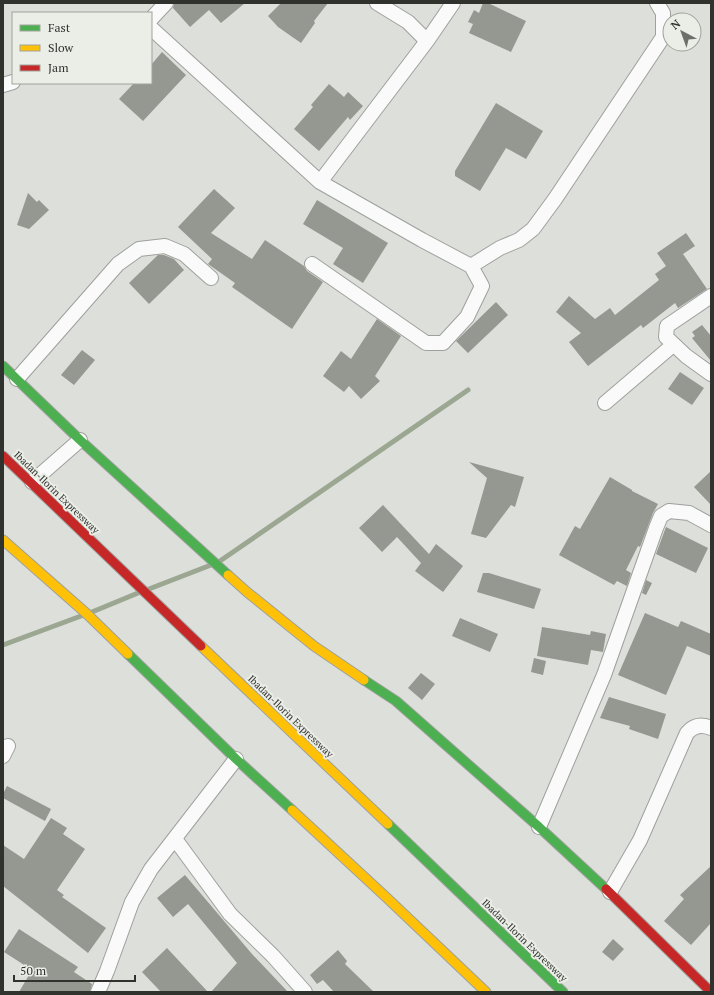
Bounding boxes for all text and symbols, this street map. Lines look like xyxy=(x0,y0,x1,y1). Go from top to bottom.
legend xyxy=(12,12,152,84)
north arrow xyxy=(662,12,702,52)
text: N xyxy=(668,16,684,32)
text: Fast xyxy=(48,20,71,35)
text: Slow xyxy=(48,40,74,55)
text: Jam xyxy=(48,60,69,75)
street label: Ibadan-Ilorin Expressway xyxy=(11,448,103,537)
street label: Ibadan-Ilorin Expressway xyxy=(245,672,337,761)
street label: Ibadan-Ilorin Expressway xyxy=(479,896,571,985)
scale bar xyxy=(14,957,135,983)
text: 50 m xyxy=(20,963,47,978)

